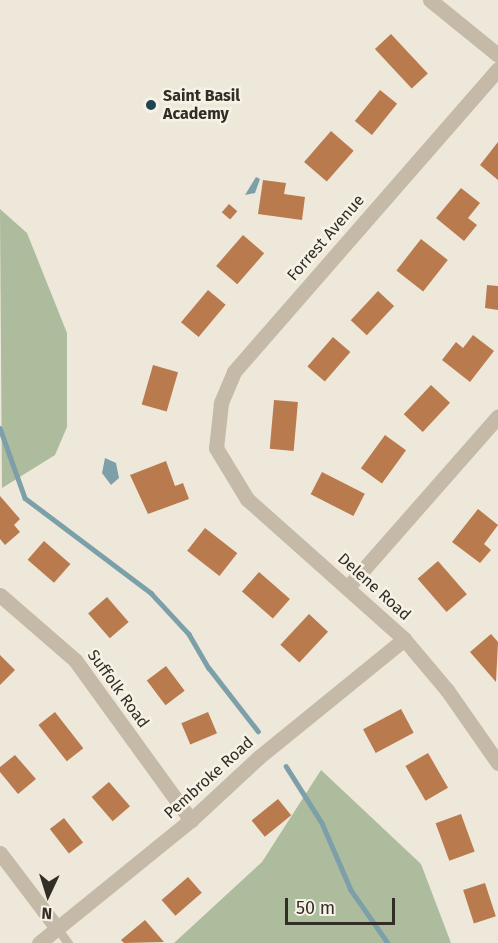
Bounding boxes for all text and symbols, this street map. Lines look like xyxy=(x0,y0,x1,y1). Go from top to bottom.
place label: Saint Basil Academy xyxy=(163,86,240,124)
marker: Saint Basil Academy xyxy=(144,98,158,112)
street label: Forrest Avenue xyxy=(283,191,369,285)
street label: Delene Road xyxy=(334,549,414,625)
street label: Suffolk Road xyxy=(83,646,153,732)
street label: Pembroke Road xyxy=(160,733,258,823)
north arrow xyxy=(18,865,78,925)
scale bar xyxy=(288,886,398,924)
text: 50 m xyxy=(296,897,335,919)
text: N xyxy=(41,904,53,923)

